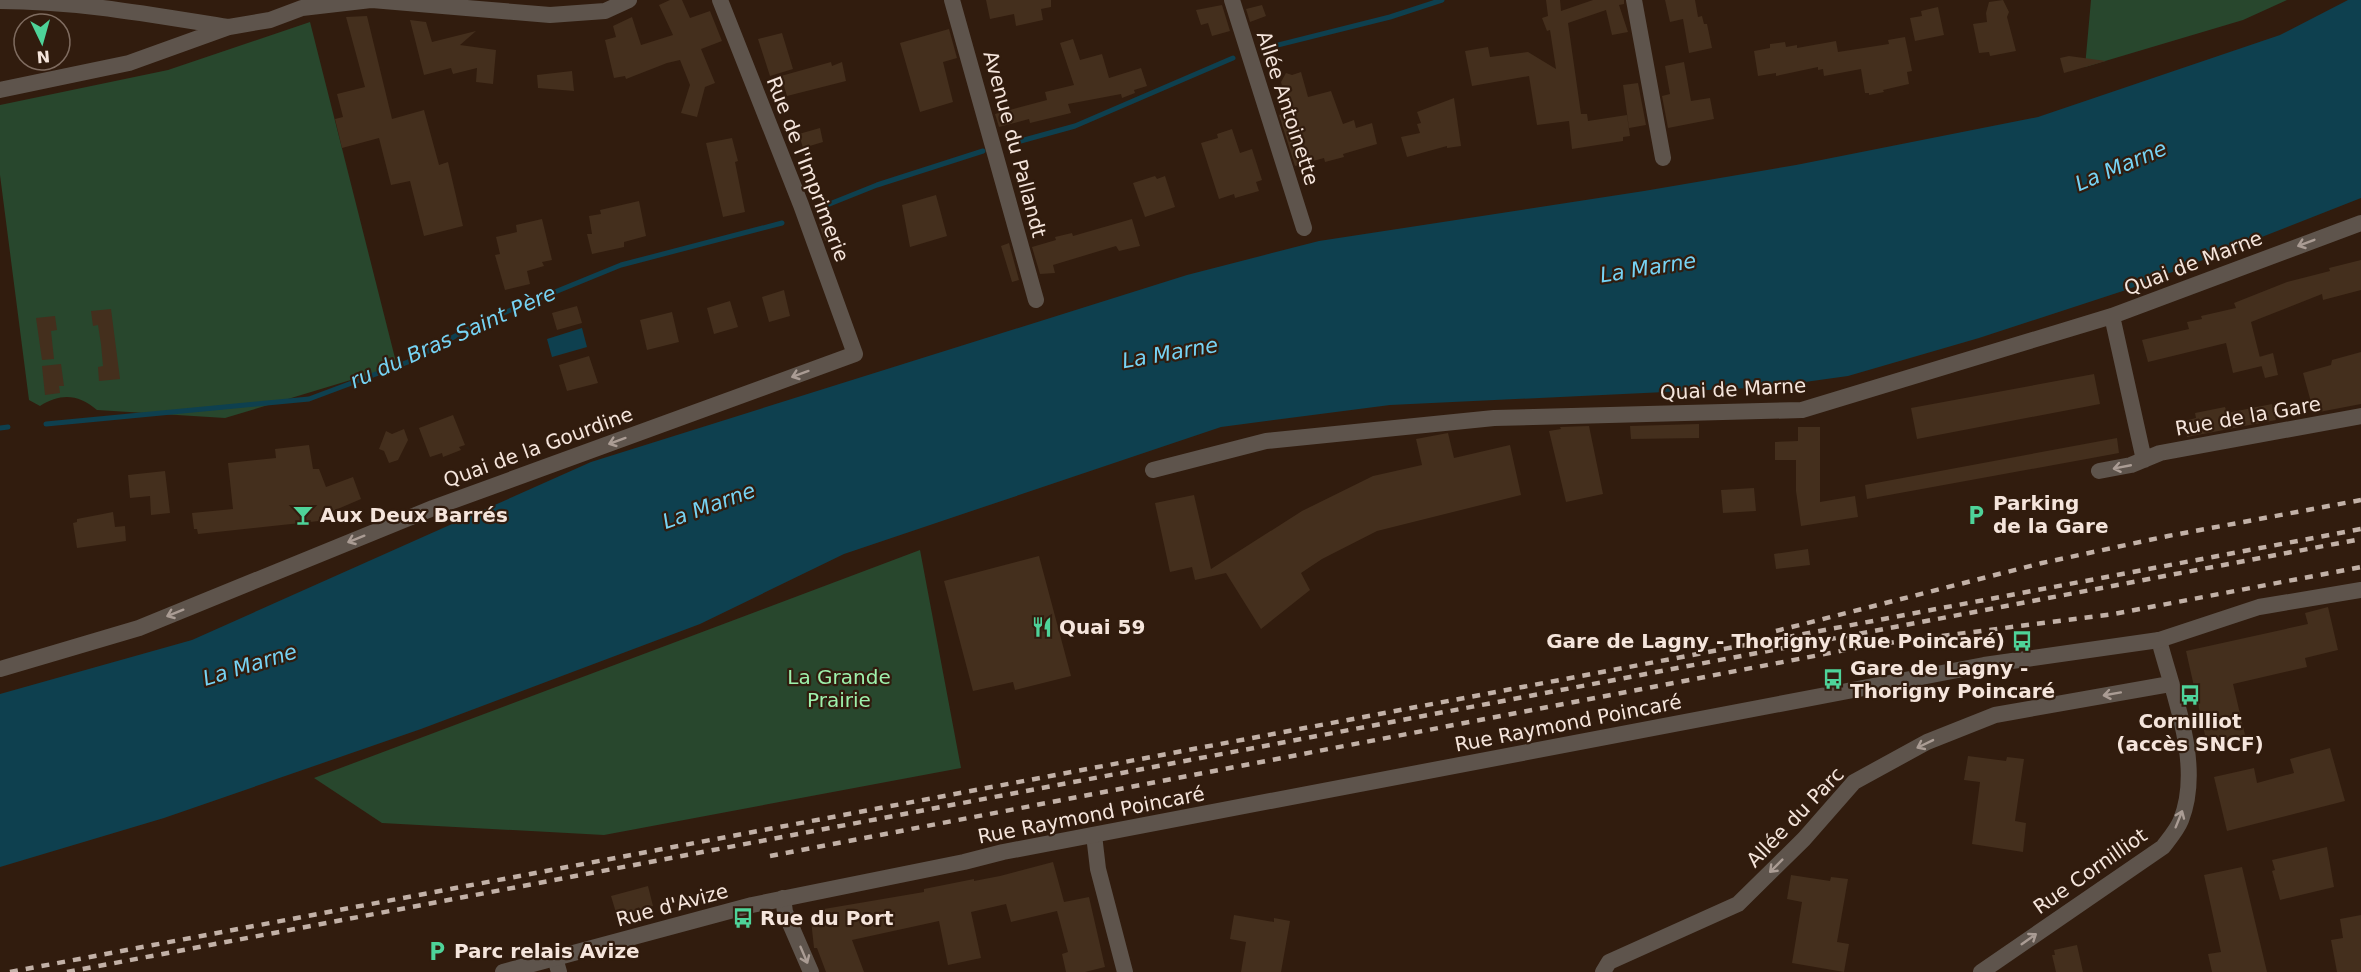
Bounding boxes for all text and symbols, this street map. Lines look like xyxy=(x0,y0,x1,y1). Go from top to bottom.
north arrow xyxy=(12,12,72,72)
street label: Allée Antoinette xyxy=(1252,28,1324,188)
text: N xyxy=(36,46,51,66)
street label: Avenue du Pallandt xyxy=(979,48,1052,240)
street label: Rue de l'Imprimerie xyxy=(762,73,854,265)
water label: La Marne xyxy=(2072,136,2170,196)
street label: Quai de Marne xyxy=(2120,226,2266,300)
one-way arrow xyxy=(2297,239,2316,250)
water label: La Marne xyxy=(1598,249,1698,287)
water label: ru du Bras Saint Père xyxy=(346,281,560,393)
water label: La Marne xyxy=(1120,333,1220,373)
one-way arrow xyxy=(791,369,810,380)
street label: Quai de Marne xyxy=(1659,373,1807,405)
street label: Rue de la Gare xyxy=(2173,391,2323,441)
street label: Quai de la Gourdine xyxy=(440,402,636,492)
one-way arrow xyxy=(608,436,627,447)
one-way arrow xyxy=(2112,462,2132,473)
water label: La Marne xyxy=(659,478,759,534)
place label: Parking de la Gare xyxy=(1993,491,2109,538)
bar icon: Aux Deux Barrés xyxy=(291,503,315,527)
place label: Aux Deux Barrés xyxy=(320,503,508,527)
parking icon: Parking de la Gare xyxy=(1964,503,1988,527)
one-way arrow xyxy=(347,534,365,545)
one-way arrow xyxy=(167,608,185,619)
restaurant icon: Quai 59 xyxy=(1030,615,1054,639)
place label: Quai 59 xyxy=(1059,615,1145,639)
place label: Gare de Lagny - Thorigny (Rue Poincaré) xyxy=(1546,629,2005,653)
bus stop icon: Gare de Lagny - Thorigny (Rue Poincaré) xyxy=(2010,629,2034,653)
water label: La Marne xyxy=(200,639,300,691)
place label: Gare de Lagny - Thorigny Poincaré xyxy=(1850,656,2055,703)
park label: La Grande Prairie xyxy=(787,665,891,712)
bus stop icon: Gare de Lagny - Thorigny Poincaré xyxy=(1821,667,1845,691)
bus stop icon: Cornilliot (accès SNCF) xyxy=(2178,683,2202,707)
street label: Rue Raymond Poincaré xyxy=(1453,689,1683,757)
one-way arrow xyxy=(2103,689,2123,700)
place label: Cornilliot (accès SNCF) xyxy=(2116,709,2264,756)
one-way arrow xyxy=(1917,738,1934,750)
street label: Allée du Parc xyxy=(1741,762,1849,872)
street label: Rue Raymond Poincaré xyxy=(976,781,1206,849)
one-way arrow xyxy=(2175,811,2186,829)
street label: Rue Cornilliot xyxy=(2028,823,2152,919)
one-way arrow xyxy=(1769,859,1784,874)
street label: Rue d'Avize xyxy=(613,878,731,932)
bus stop icon: Rue du Port xyxy=(731,906,755,930)
place label: Rue du Port xyxy=(760,906,894,930)
one-way arrow xyxy=(2021,933,2037,945)
parking icon: Parc relais Avize xyxy=(425,939,449,963)
place label: Parc relais Avize xyxy=(454,939,640,963)
one-way arrow xyxy=(799,945,810,963)

